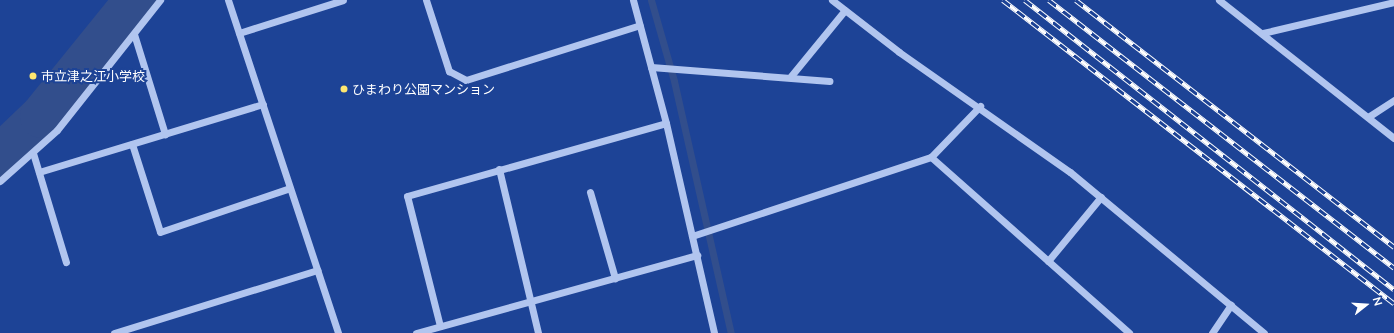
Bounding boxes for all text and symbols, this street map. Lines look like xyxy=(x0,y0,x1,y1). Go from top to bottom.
place label: 市立津之江小学校 xyxy=(41,68,145,84)
marker: 市立津之江小学校 xyxy=(28,71,38,81)
place label: ひまわり公園マンション xyxy=(352,81,495,97)
marker: ひまわり公園マンション xyxy=(339,84,349,94)
north arrow xyxy=(1346,285,1386,325)
text: N xyxy=(1370,295,1385,307)

